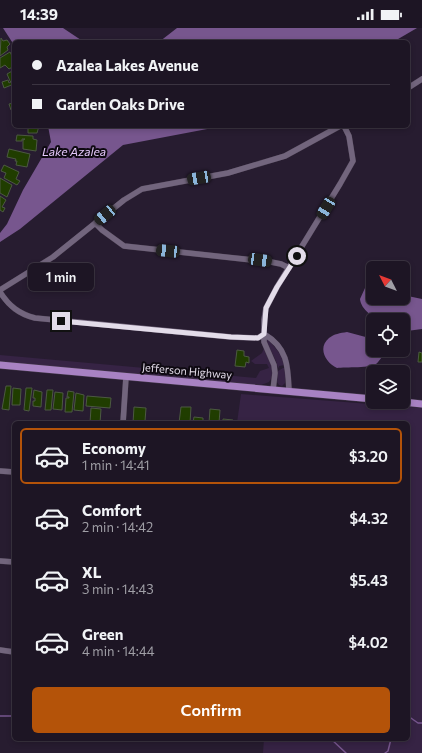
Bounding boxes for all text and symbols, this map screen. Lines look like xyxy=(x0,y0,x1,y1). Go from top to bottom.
text: 14:39 xyxy=(20,5,58,23)
text: Azalea Lakes Avenue xyxy=(56,56,199,74)
text: Garden Oaks Drive xyxy=(56,95,185,113)
water label: Lake Azalea xyxy=(42,144,106,158)
car xyxy=(186,170,212,186)
car xyxy=(315,195,337,221)
car xyxy=(92,203,118,227)
car xyxy=(155,244,181,258)
route start xyxy=(288,247,306,265)
car xyxy=(247,252,273,268)
north arrow xyxy=(366,261,410,305)
map controls xyxy=(366,261,410,409)
callout: 1 min xyxy=(28,263,94,291)
text: 1 min xyxy=(46,269,76,285)
route end xyxy=(52,312,70,330)
button: locate xyxy=(366,313,410,357)
street label: Jefferson Highway xyxy=(141,360,233,382)
button: layers xyxy=(366,365,410,409)
icon: car xyxy=(34,438,70,474)
text: Economy xyxy=(82,439,146,457)
text: $3.20 xyxy=(349,447,388,465)
text: 1 min · 14:41 xyxy=(82,457,150,473)
icon: car xyxy=(34,500,70,536)
text: Comfort xyxy=(82,501,142,519)
text: $4.32 xyxy=(350,509,388,527)
text: 2 min · 14:42 xyxy=(82,519,153,535)
icon: car xyxy=(34,562,70,598)
text: XL xyxy=(82,563,101,581)
text: $5.43 xyxy=(349,571,388,589)
text: 3 min · 14:43 xyxy=(82,581,154,597)
icon: car xyxy=(34,624,70,660)
text: Green xyxy=(82,625,123,643)
text: $4.02 xyxy=(348,633,388,651)
text: 4 min · 14:44 xyxy=(82,643,155,659)
button: Confirm xyxy=(32,687,390,733)

